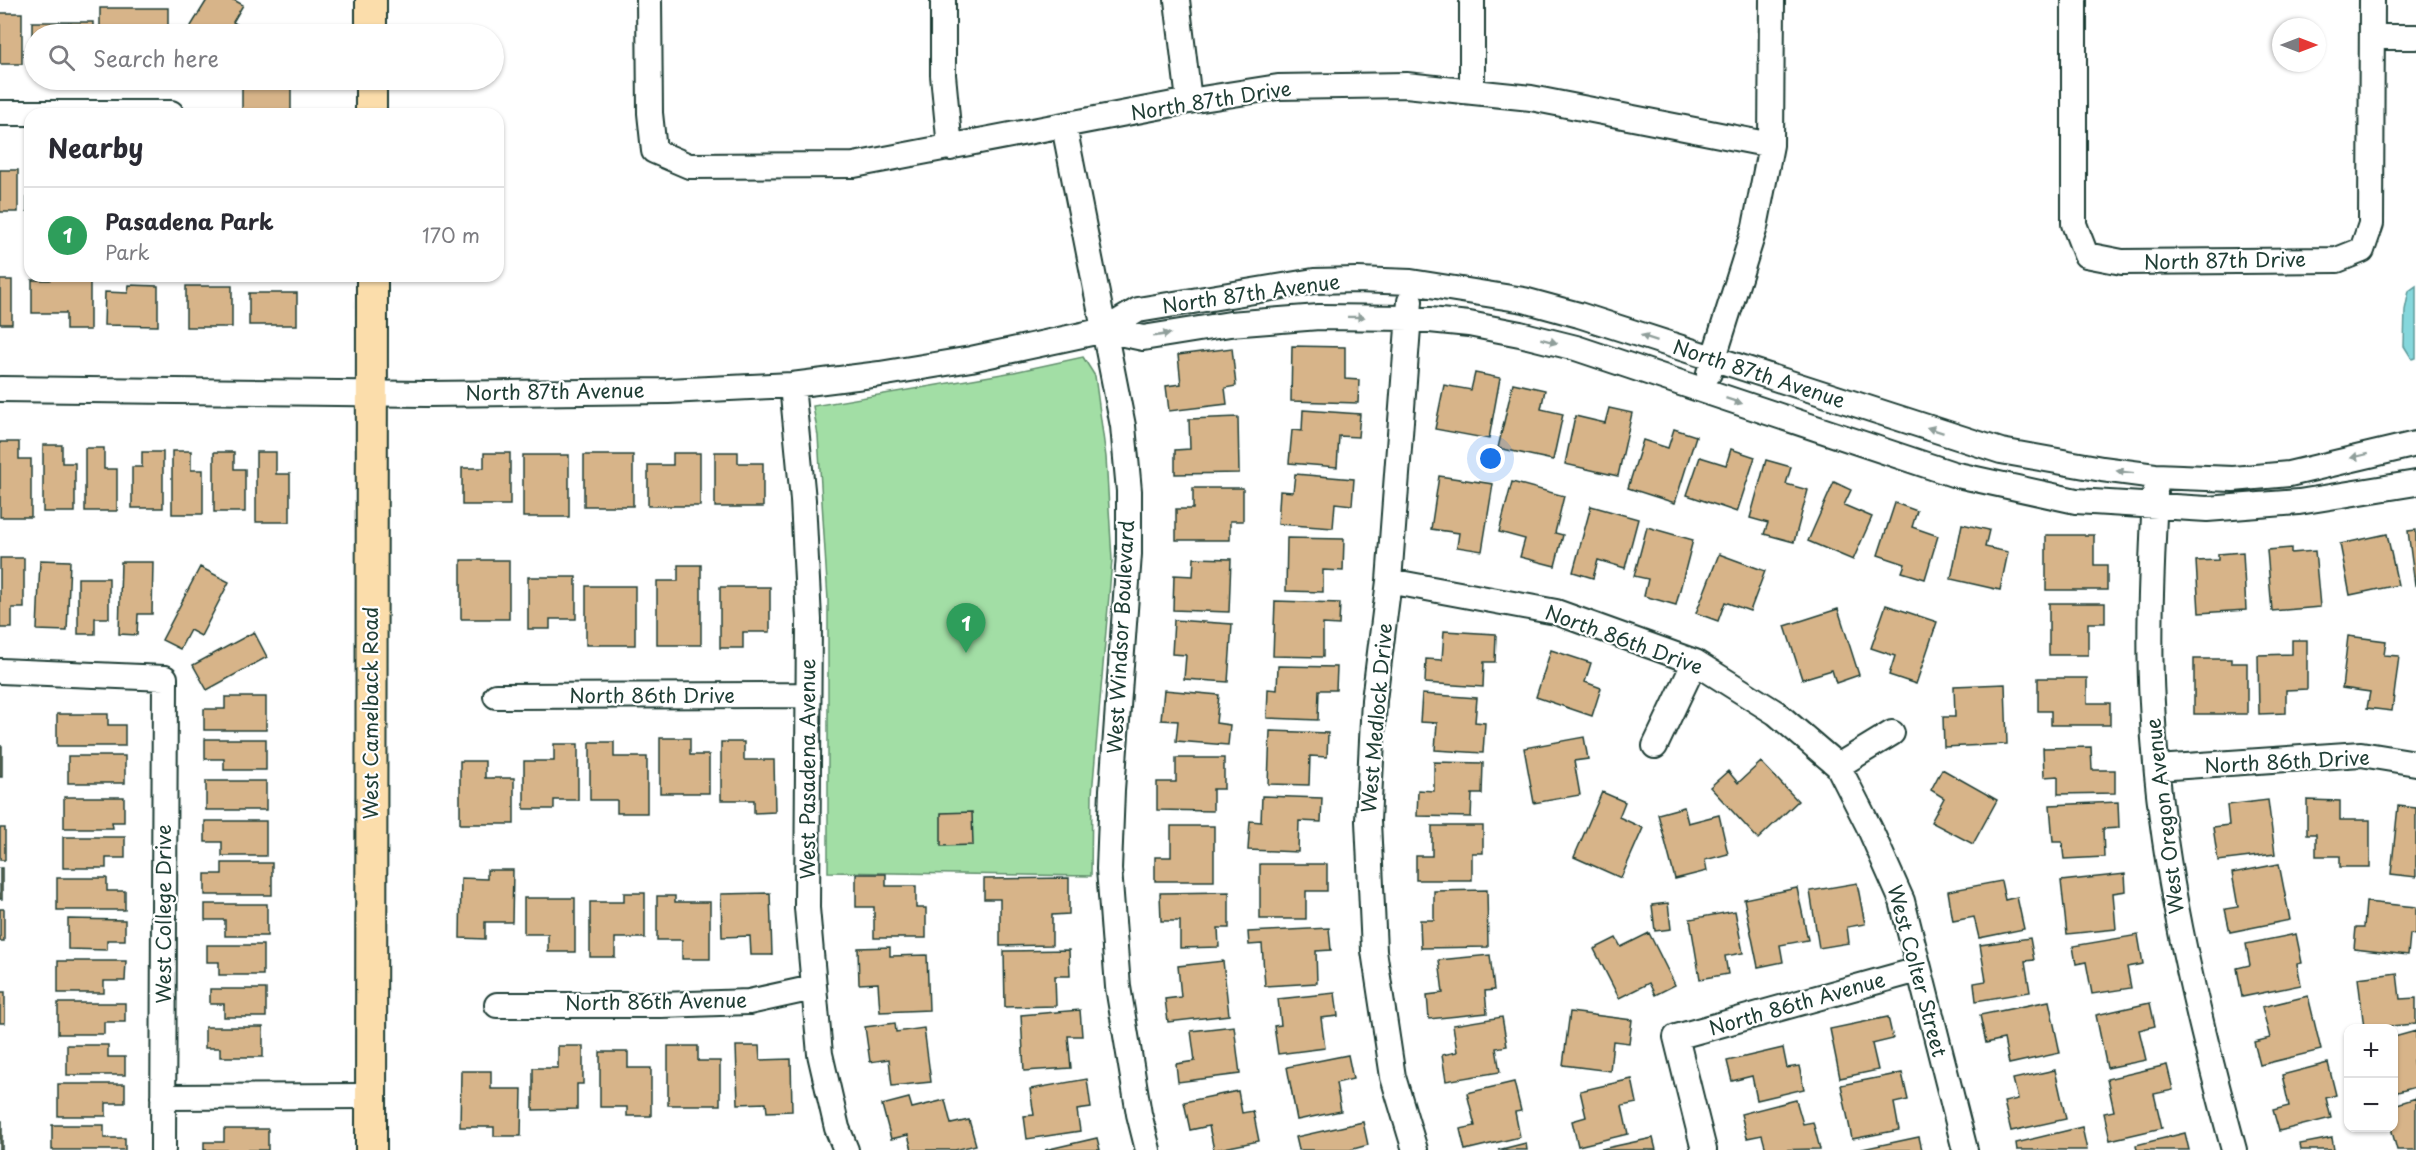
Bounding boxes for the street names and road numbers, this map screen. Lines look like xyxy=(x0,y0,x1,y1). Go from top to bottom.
street label: North 87th Drive xyxy=(1128,72,1293,128)
street label: North 87th Drive xyxy=(2144,244,2306,276)
street label: North 87th Avenue xyxy=(1160,266,1342,320)
street label: North 87th Avenue xyxy=(1669,331,1849,415)
street label: North 87th Avenue xyxy=(465,374,645,408)
street label: West Windsor Boulevard xyxy=(1099,519,1141,755)
street label: North 86th Drive xyxy=(1541,597,1707,681)
street label: West Camelback Road xyxy=(355,606,385,820)
street label: West Medlock Drive xyxy=(1353,622,1399,814)
street label: West Pasadena Avenue xyxy=(792,659,822,879)
street label: North 86th Drive xyxy=(569,680,735,710)
street label: West Oregon Avenue xyxy=(2137,716,2191,916)
street label: North 86th Drive xyxy=(2203,742,2370,780)
street label: West College Drive xyxy=(148,824,178,1004)
street label: West Colter Street xyxy=(1881,881,1955,1060)
street label: North 86th Avenue xyxy=(1705,964,1888,1043)
street label: North 86th Avenue xyxy=(565,984,747,1018)

